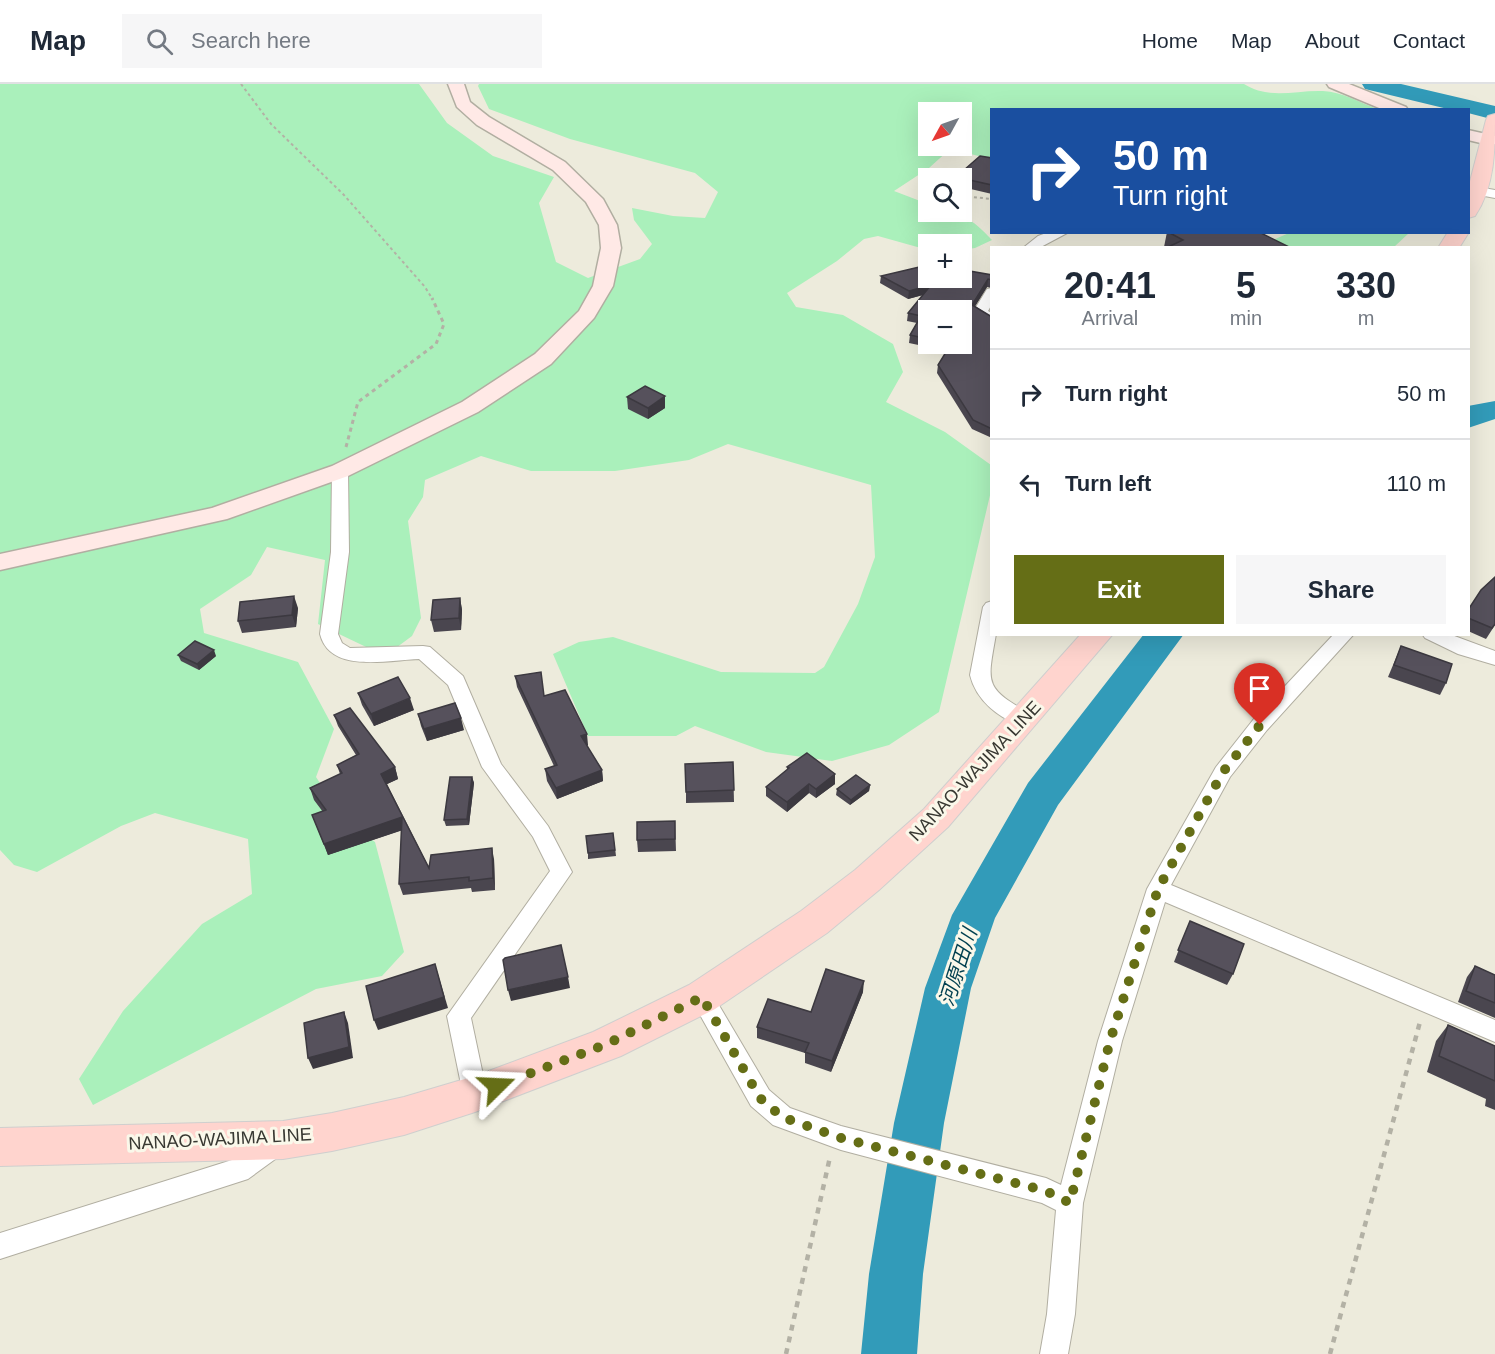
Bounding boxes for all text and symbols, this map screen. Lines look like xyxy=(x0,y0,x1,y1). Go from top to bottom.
search box xyxy=(122,14,542,68)
text: Map xyxy=(30,25,86,56)
icon: search xyxy=(143,25,176,58)
text: Search here xyxy=(191,28,311,53)
text: Home xyxy=(1142,29,1198,52)
text: Map xyxy=(1231,29,1272,52)
text: About xyxy=(1305,29,1360,52)
text: Contact xyxy=(1393,29,1465,52)
north arrow xyxy=(918,102,972,156)
map controls xyxy=(918,102,972,354)
icon: right xyxy=(1014,132,1092,210)
text: 50 m xyxy=(1113,132,1209,179)
button: search xyxy=(918,168,972,222)
text: Turn right xyxy=(1113,181,1228,211)
button: + xyxy=(918,234,972,288)
text: 20:41 xyxy=(1064,265,1156,306)
text: 5 xyxy=(1236,265,1256,306)
text: 330 xyxy=(1336,265,1396,306)
button: − xyxy=(918,300,972,354)
text: Arrival xyxy=(1082,307,1138,329)
text: min xyxy=(1230,307,1262,329)
text: m xyxy=(1358,307,1374,329)
icon: right xyxy=(1014,378,1047,411)
text: Turn right xyxy=(1065,381,1167,406)
text: 50 m xyxy=(1397,381,1446,406)
icon: left xyxy=(1014,468,1047,501)
text: Turn left xyxy=(1065,471,1151,496)
text: 110 m xyxy=(1386,471,1446,496)
button: Exit xyxy=(1014,555,1224,624)
button: Share xyxy=(1236,555,1446,624)
pin xyxy=(1234,663,1285,725)
icon: arrive xyxy=(1243,672,1276,705)
street label: NANAO-WAJIMA LINE xyxy=(905,697,1045,845)
water label: 河原田川 xyxy=(935,924,981,1008)
position arrow xyxy=(465,1054,529,1118)
street label: NANAO-WAJIMA LINE xyxy=(128,1124,312,1154)

